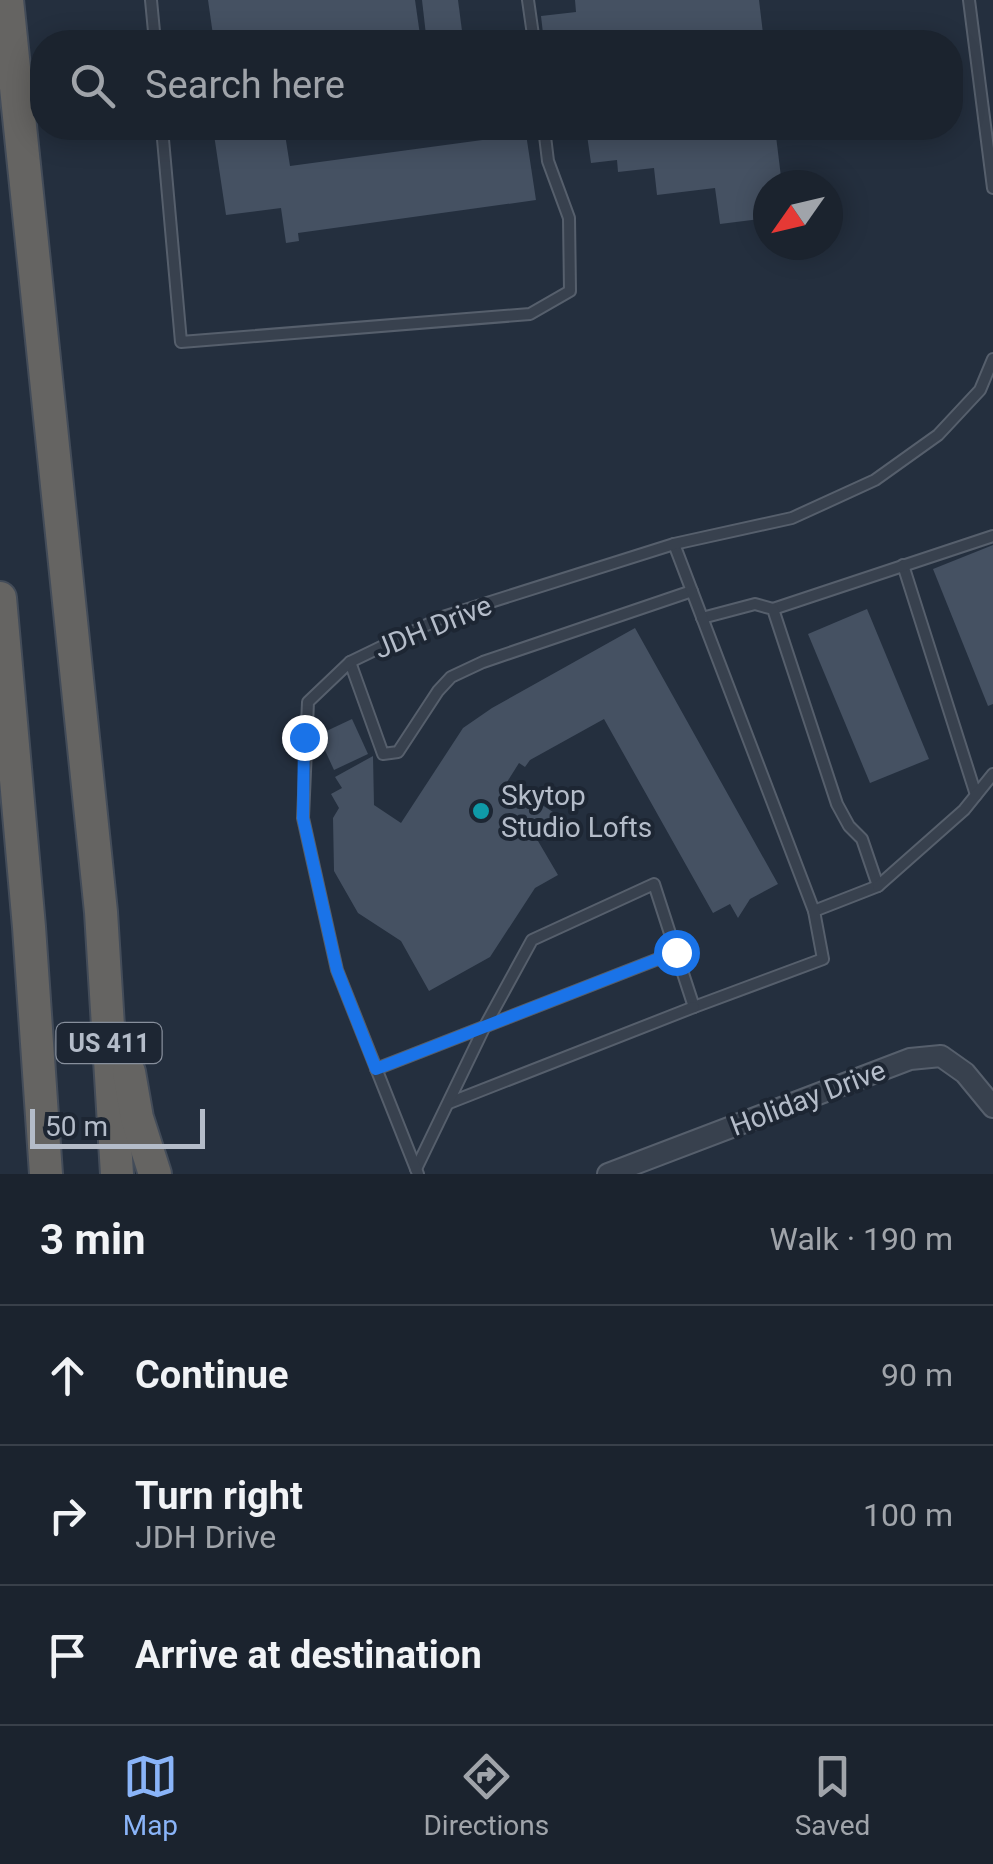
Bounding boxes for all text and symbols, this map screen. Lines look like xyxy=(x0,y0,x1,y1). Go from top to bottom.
search box xyxy=(30,30,963,140)
icon: search xyxy=(65,58,120,113)
text: Search here xyxy=(145,63,345,107)
north arrow xyxy=(753,170,843,260)
street label: JDH Drive xyxy=(369,589,497,665)
route end xyxy=(282,715,328,761)
place label: Skytop Studio Lofts xyxy=(501,779,652,844)
marker: Skytop Studio Lofts xyxy=(470,800,492,822)
route start xyxy=(654,930,700,976)
road number: US 411 xyxy=(56,1023,162,1063)
street label: Holiday Drive xyxy=(726,1053,890,1143)
scale bar xyxy=(30,1104,205,1148)
text: 50 m xyxy=(45,1110,108,1143)
text: 3 min xyxy=(40,1215,146,1264)
text: Walk · 190 m xyxy=(770,1220,953,1258)
icon: ahead xyxy=(40,1348,95,1403)
text: Continue xyxy=(135,1353,289,1397)
text: 90 m xyxy=(881,1356,953,1394)
text: Turn right xyxy=(135,1474,303,1518)
icon: right xyxy=(40,1488,95,1543)
text: 100 m xyxy=(863,1496,953,1534)
text: JDH Drive xyxy=(135,1518,276,1556)
icon: arrive xyxy=(40,1628,95,1683)
text: Arrive at destination xyxy=(135,1633,482,1677)
tab: Map xyxy=(123,1749,178,1842)
tab: Directions xyxy=(423,1749,549,1842)
tab: Saved xyxy=(795,1749,870,1842)

